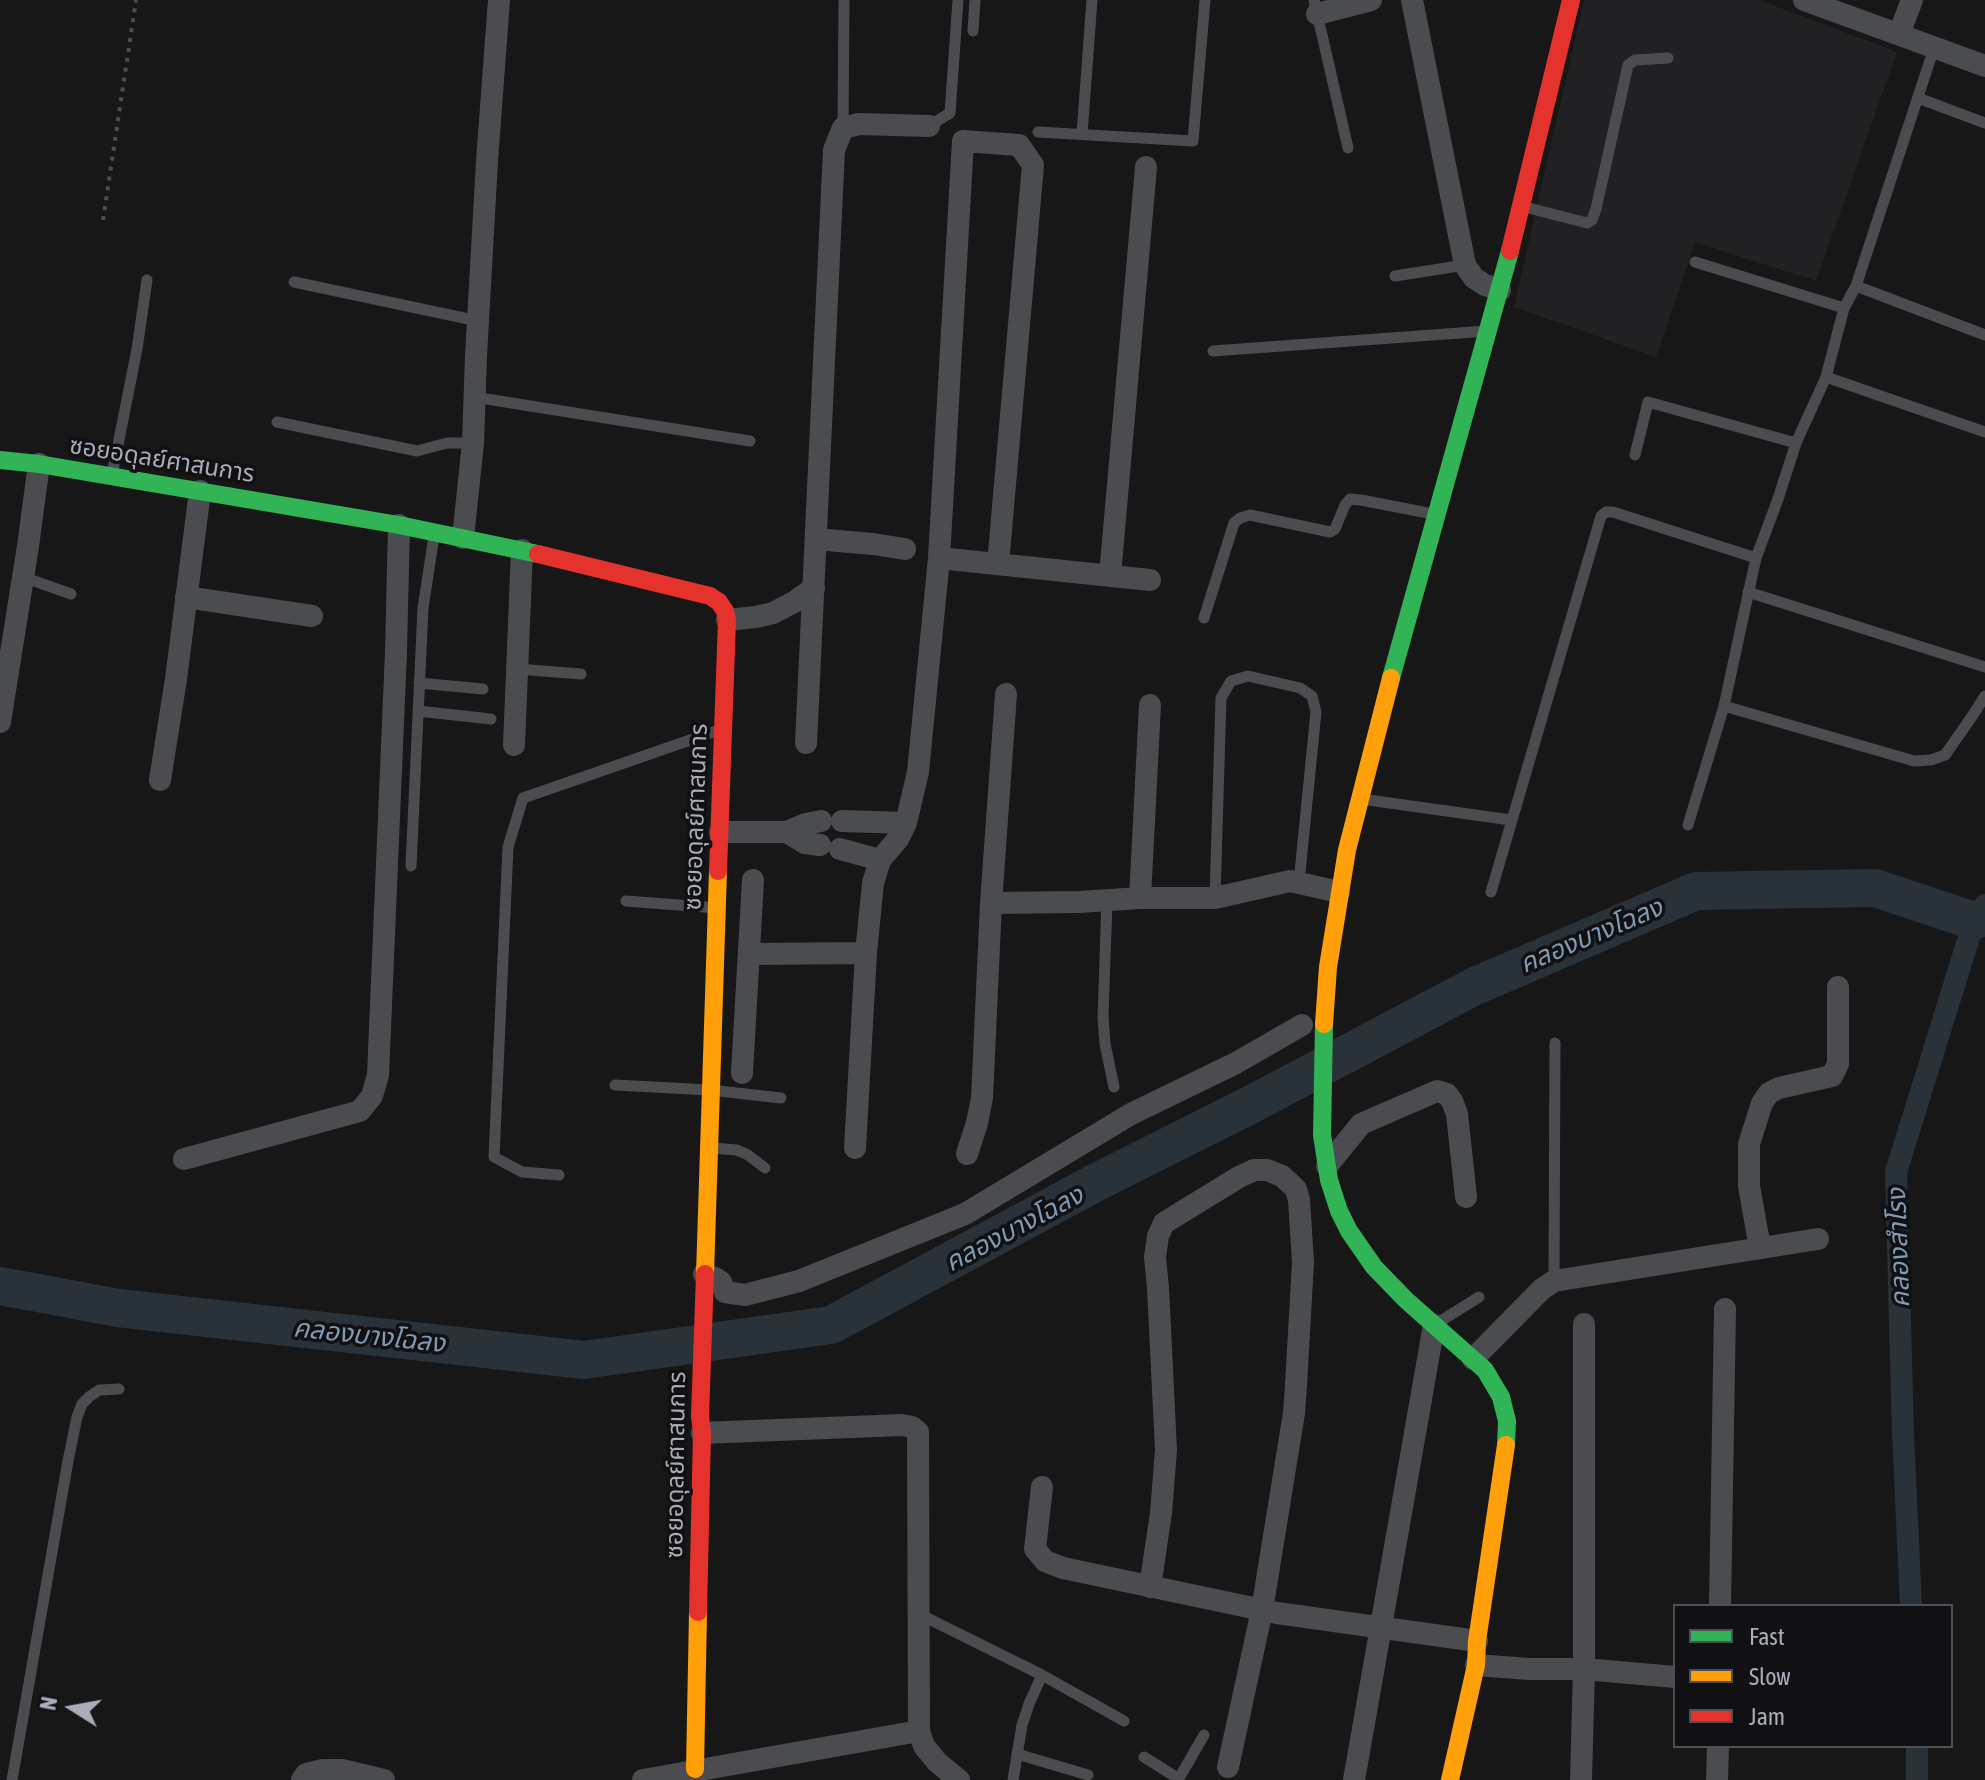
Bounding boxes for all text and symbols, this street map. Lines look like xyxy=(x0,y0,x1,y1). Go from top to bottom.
street label: ซอยอดุลย์ศาสนการ xyxy=(67,431,257,489)
street label: ซอยอดุลย์ศาสนการ xyxy=(678,723,714,911)
water label: คลองบางโฉลง xyxy=(1515,892,1667,980)
water label: คลองบางโฉลง xyxy=(940,1180,1088,1278)
water label: คลองสำโรง xyxy=(1881,1188,1917,1308)
water label: คลองบางโฉลง xyxy=(292,1313,446,1359)
street label: ซอยอดุลย์ศาสนการ xyxy=(660,1371,692,1559)
legend xyxy=(1673,1604,1953,1748)
text: Fast xyxy=(1749,1623,1785,1650)
text: Slow xyxy=(1749,1663,1791,1690)
north arrow xyxy=(32,1668,112,1748)
text: N xyxy=(34,1695,62,1712)
text: Jam xyxy=(1749,1703,1785,1730)

